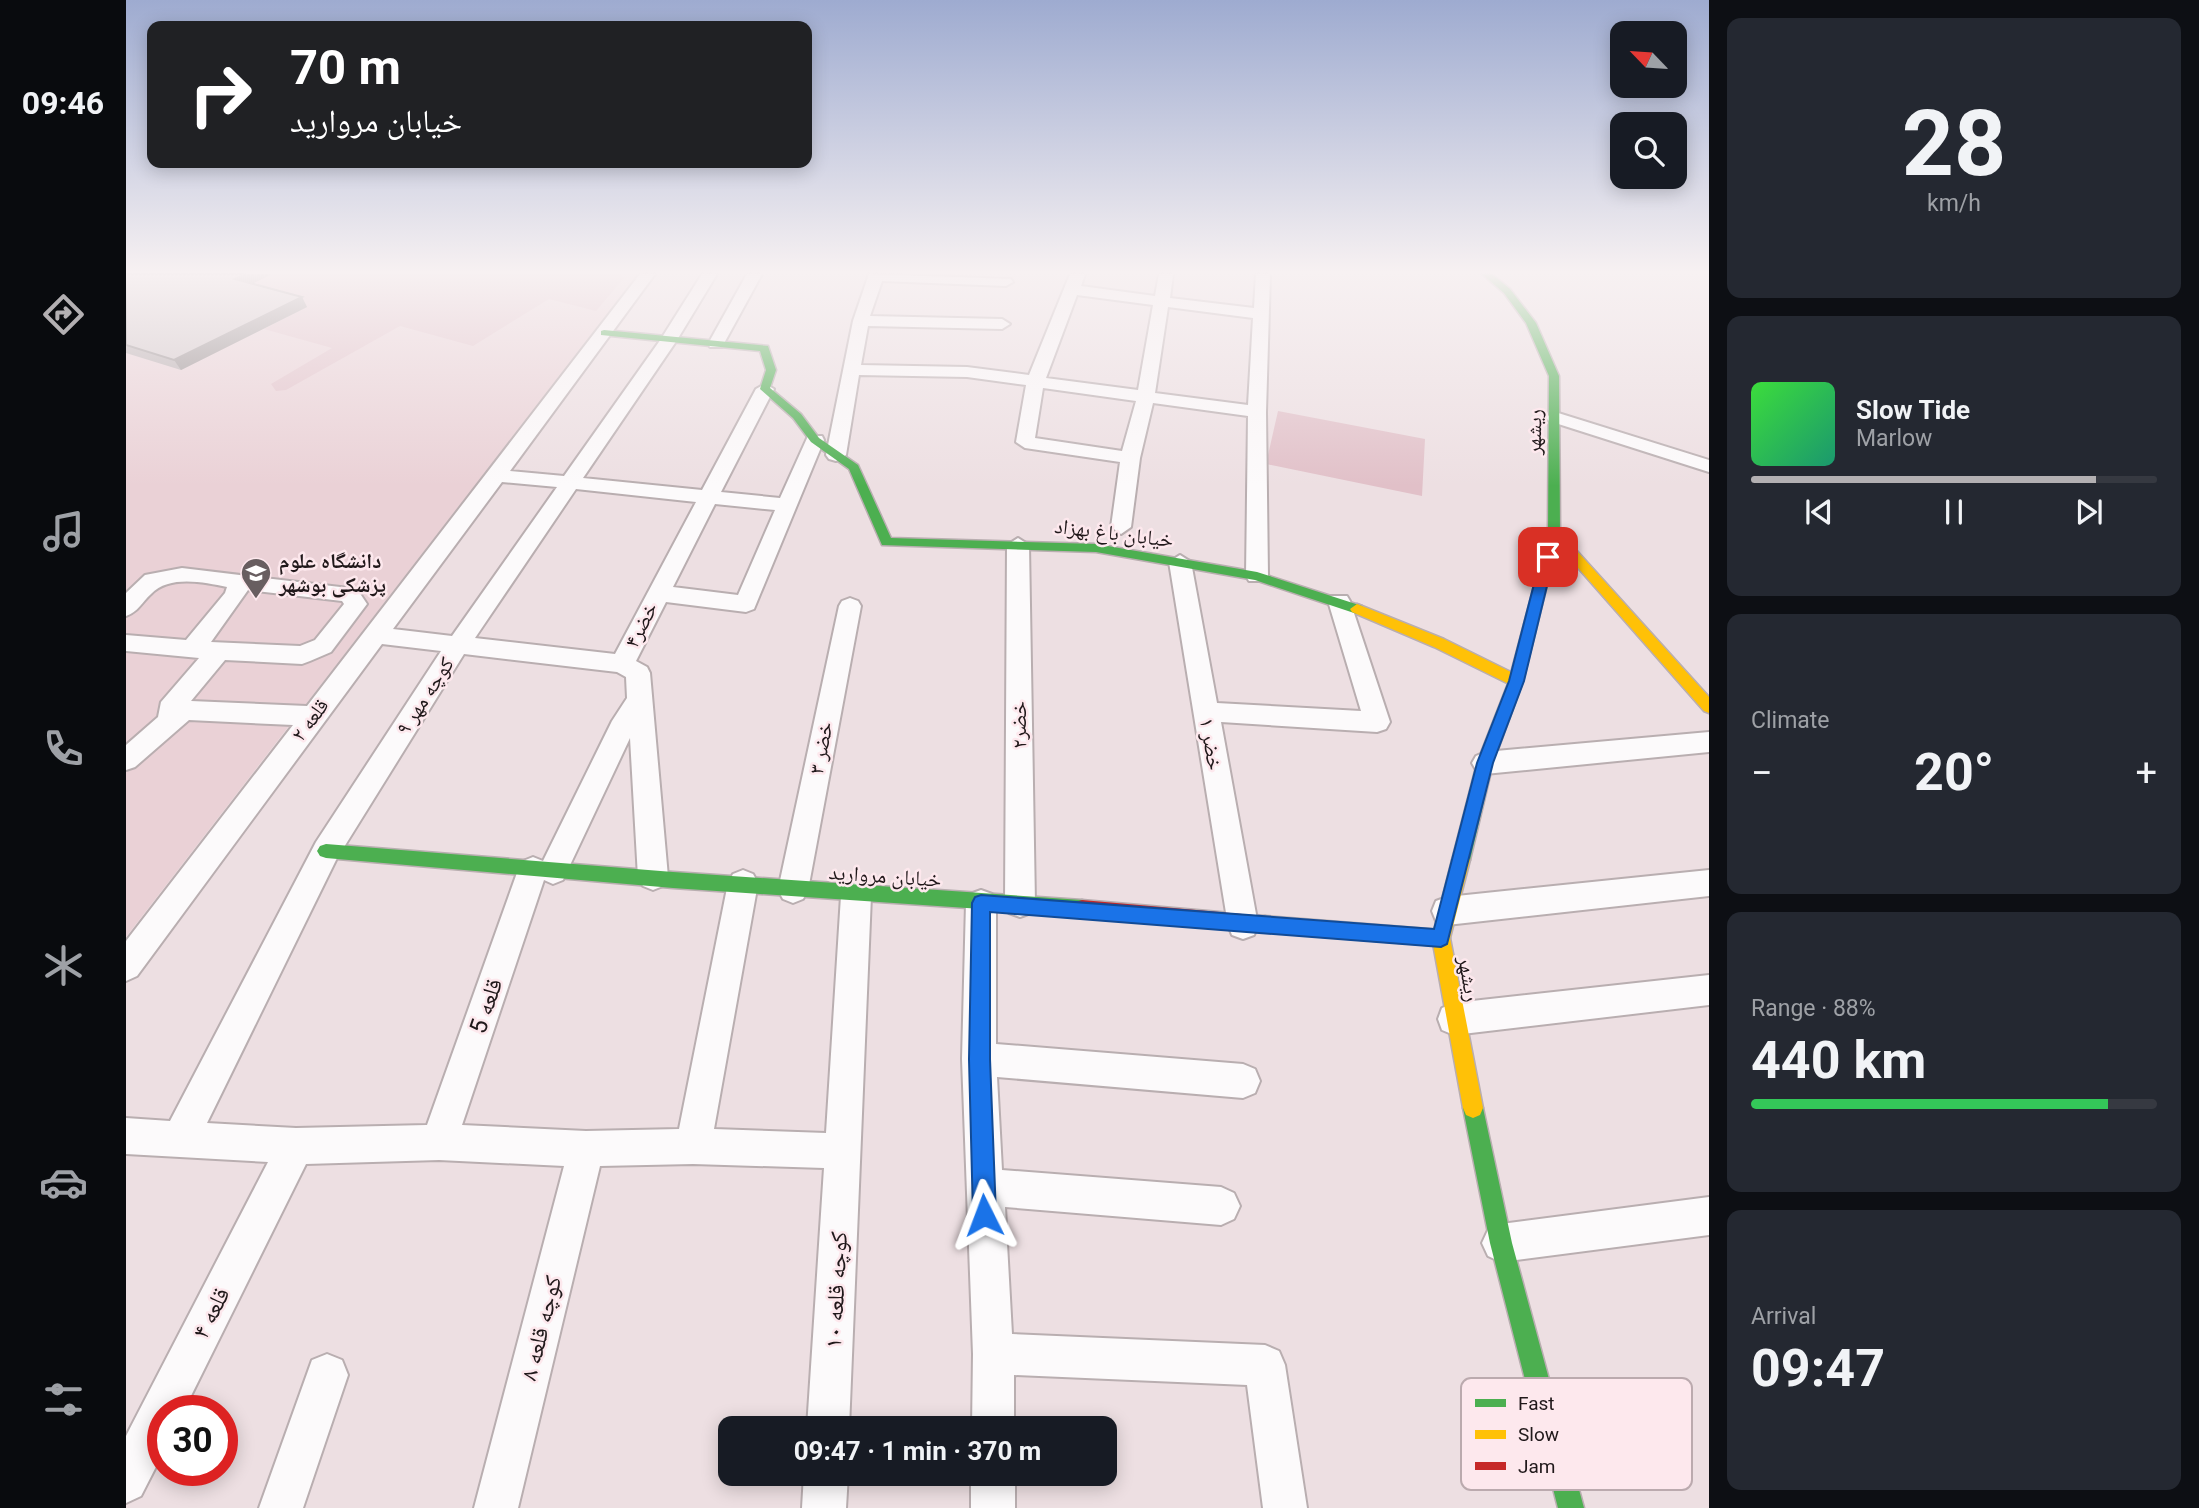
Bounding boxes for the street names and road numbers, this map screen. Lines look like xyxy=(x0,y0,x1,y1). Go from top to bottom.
street label: ریشهر xyxy=(1522,409,1546,456)
street label: خیابان باغ بهزاد xyxy=(1053,514,1175,553)
street label: خضر۴ xyxy=(619,598,663,652)
street label: کوچه مهر ۹ xyxy=(391,653,459,739)
street label: قلعه ۲ xyxy=(286,694,334,746)
street label: خضر۲ xyxy=(1007,701,1031,749)
street label: خضر ۱ xyxy=(1195,716,1227,772)
street label: خضر ۳ xyxy=(804,720,838,776)
street label: خیابان مروارید xyxy=(828,860,942,892)
street label: ریشهر xyxy=(1453,954,1484,1003)
street label: قلعه 5 xyxy=(464,975,508,1037)
street label: کوچه قلعه ۱۰ xyxy=(819,1231,853,1349)
street label: کوچه قلعه ۸ xyxy=(515,1273,568,1383)
street label: قلعه ۴ xyxy=(186,1283,236,1343)

